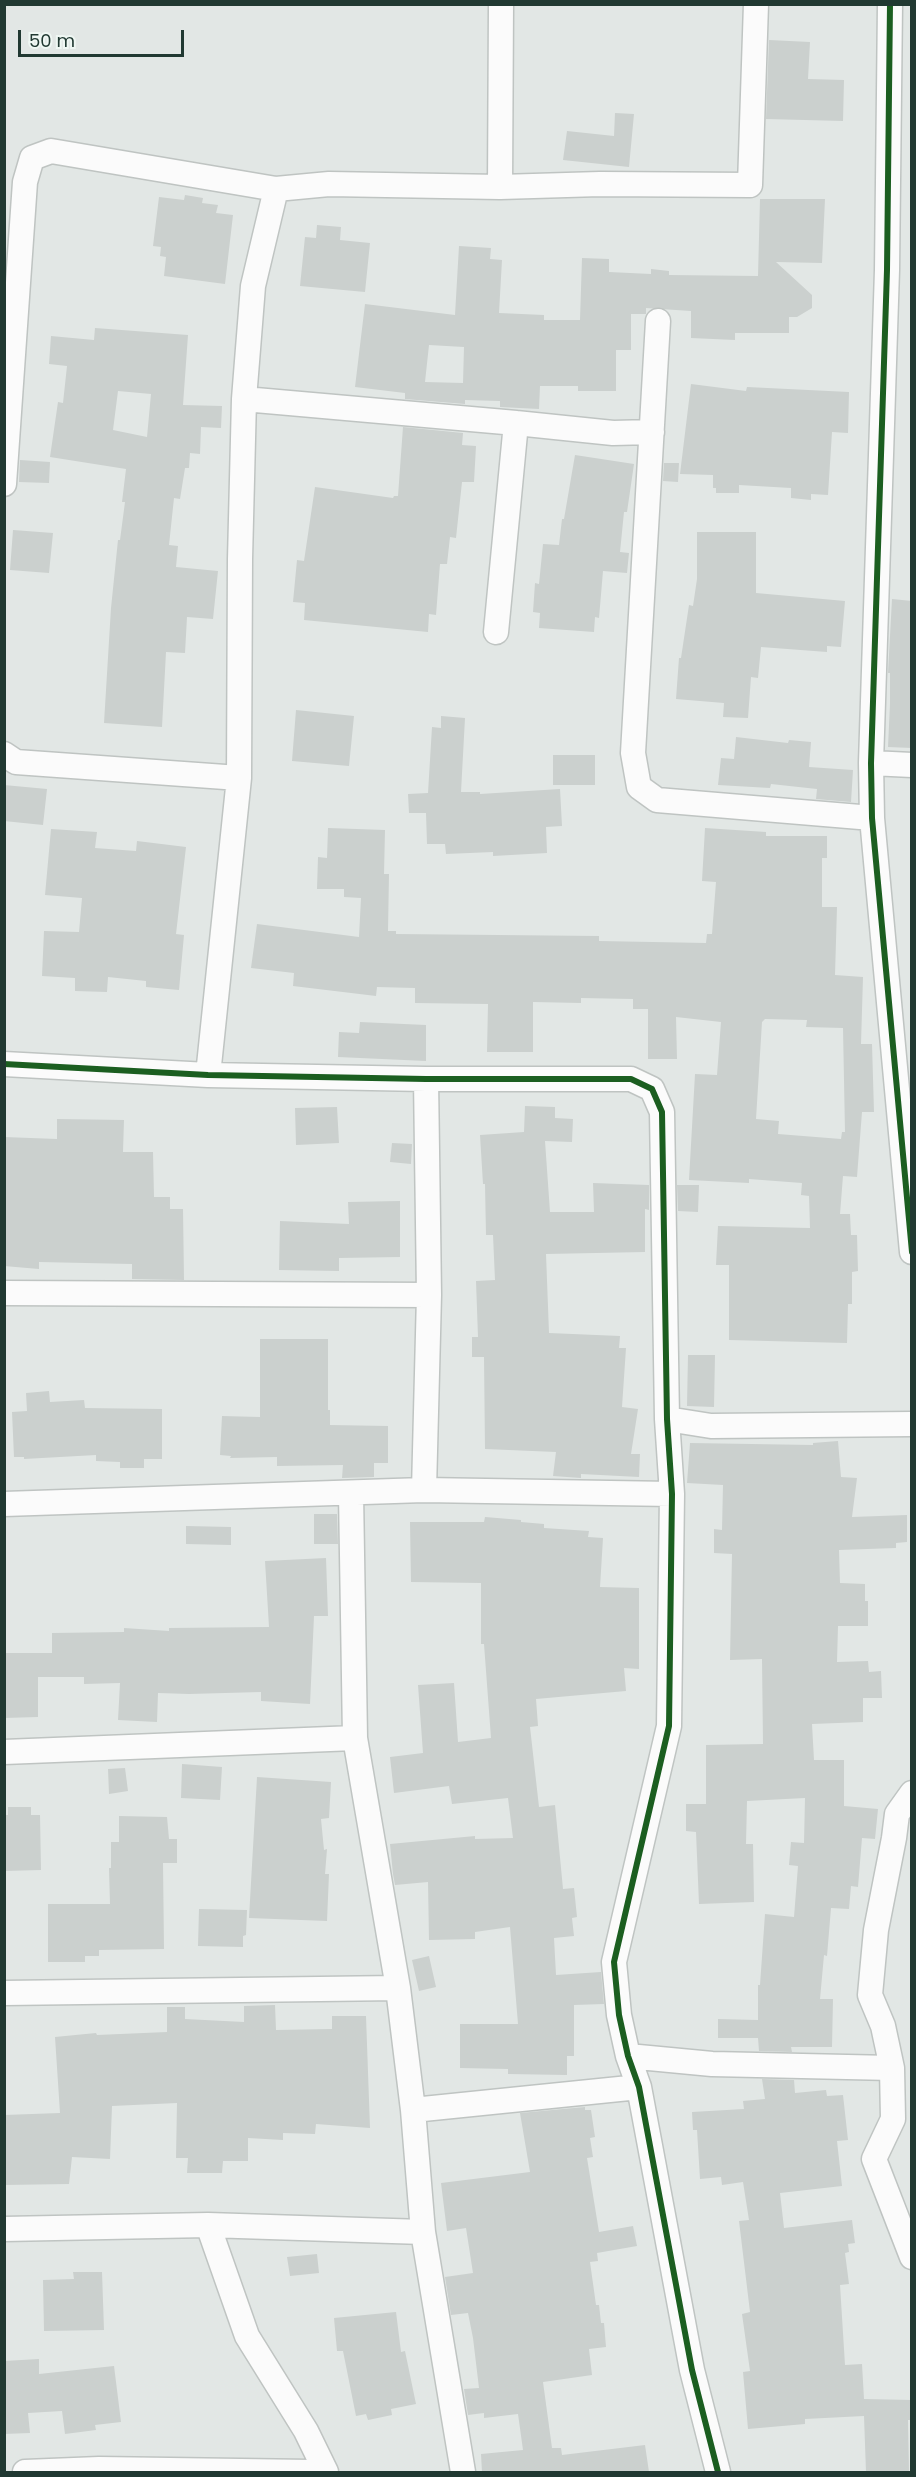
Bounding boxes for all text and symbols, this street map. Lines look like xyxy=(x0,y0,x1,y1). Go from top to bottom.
scale bar xyxy=(21,18,188,56)
text: 50 m xyxy=(29,28,75,53)

